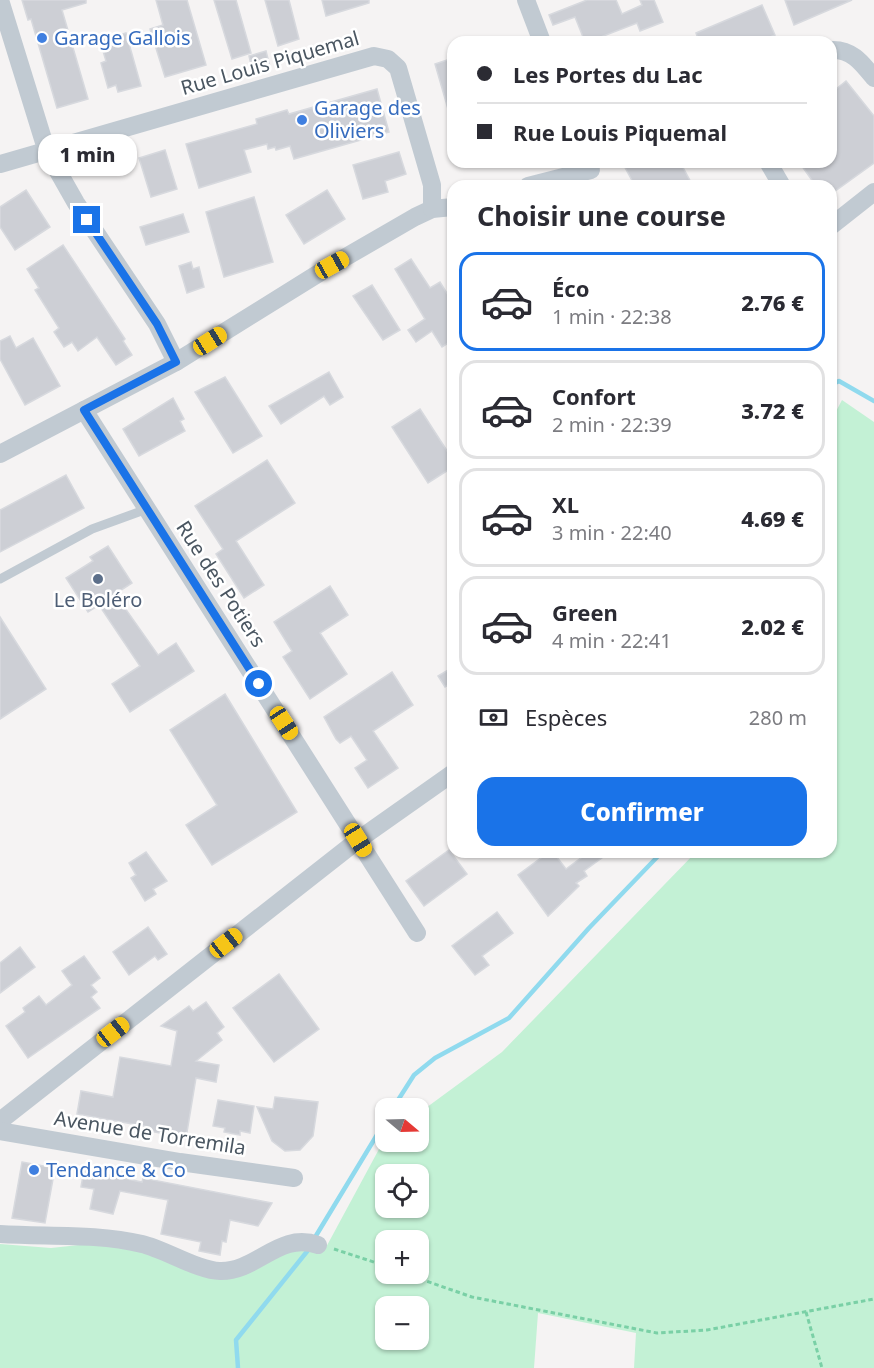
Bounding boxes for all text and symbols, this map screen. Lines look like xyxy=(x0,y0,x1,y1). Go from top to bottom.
place label: Garage Gallois xyxy=(54,24,191,51)
street label: Rue Louis Piquemal xyxy=(177,24,362,101)
marker: Garage Gallois xyxy=(35,31,49,45)
text: Les Portes du Lac xyxy=(513,59,703,89)
place label: Garage des Oliviers xyxy=(314,94,421,144)
marker: Garage des Oliviers xyxy=(295,113,309,127)
text: Rue Louis Piquemal xyxy=(513,117,727,147)
callout: 1 min xyxy=(38,133,136,175)
text: 1 min xyxy=(60,141,115,168)
text: Choisir une course xyxy=(477,197,726,234)
route end xyxy=(73,206,100,233)
car xyxy=(312,248,352,282)
text: Éco xyxy=(552,273,589,303)
icon: car xyxy=(480,275,534,329)
text: 2.76 € xyxy=(741,287,804,317)
text: 1 min · 22:38 xyxy=(552,303,672,330)
car xyxy=(190,324,230,358)
text: Confort xyxy=(552,381,636,411)
icon: car xyxy=(480,383,534,437)
text: 3.72 € xyxy=(741,395,804,425)
text: 2 min · 22:39 xyxy=(552,411,672,438)
text: XL xyxy=(552,489,579,519)
icon: car xyxy=(480,491,534,545)
text: 4.69 € xyxy=(741,503,804,533)
street label: Rue des Potiers xyxy=(171,515,272,652)
text: 3 min · 22:40 xyxy=(552,519,672,546)
marker: Le Boléro xyxy=(91,572,105,586)
place label: Le Boléro xyxy=(54,586,142,613)
text: Green xyxy=(552,597,618,627)
icon: car xyxy=(480,599,534,653)
text: 2.02 € xyxy=(741,611,804,641)
text: 4 min · 22:41 xyxy=(552,627,672,654)
route start xyxy=(245,670,272,697)
icon: cash xyxy=(477,701,510,734)
text: Espèces xyxy=(525,702,607,732)
car xyxy=(267,703,301,743)
text: 280 m xyxy=(749,704,807,731)
button: Confirmer xyxy=(477,777,807,846)
car xyxy=(341,820,375,860)
car xyxy=(206,925,246,961)
car xyxy=(93,1014,133,1050)
north arrow xyxy=(375,1098,429,1152)
map controls xyxy=(375,1098,429,1350)
street label: Avenue de Torremila xyxy=(52,1104,248,1161)
place label: Tendance & Co xyxy=(46,1156,186,1183)
marker: Tendance & Co xyxy=(27,1163,41,1177)
button: locate xyxy=(375,1164,429,1218)
button: + xyxy=(375,1230,429,1284)
button: − xyxy=(375,1296,429,1350)

